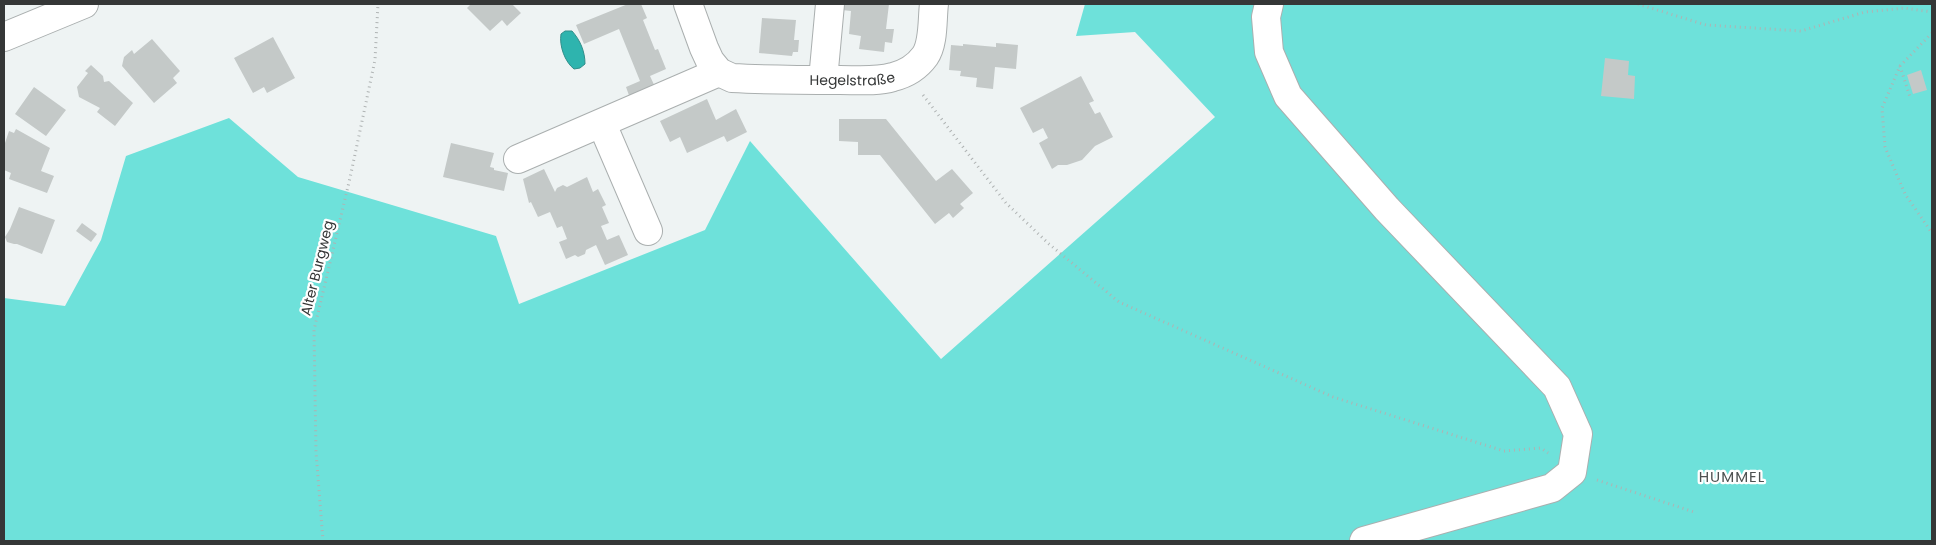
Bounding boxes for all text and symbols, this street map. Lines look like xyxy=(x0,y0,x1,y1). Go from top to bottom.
street label: Hegelstraße xyxy=(810,67,897,90)
street label: Alter Burgweg xyxy=(296,218,338,318)
district label: HUMMEL xyxy=(1699,466,1765,487)

